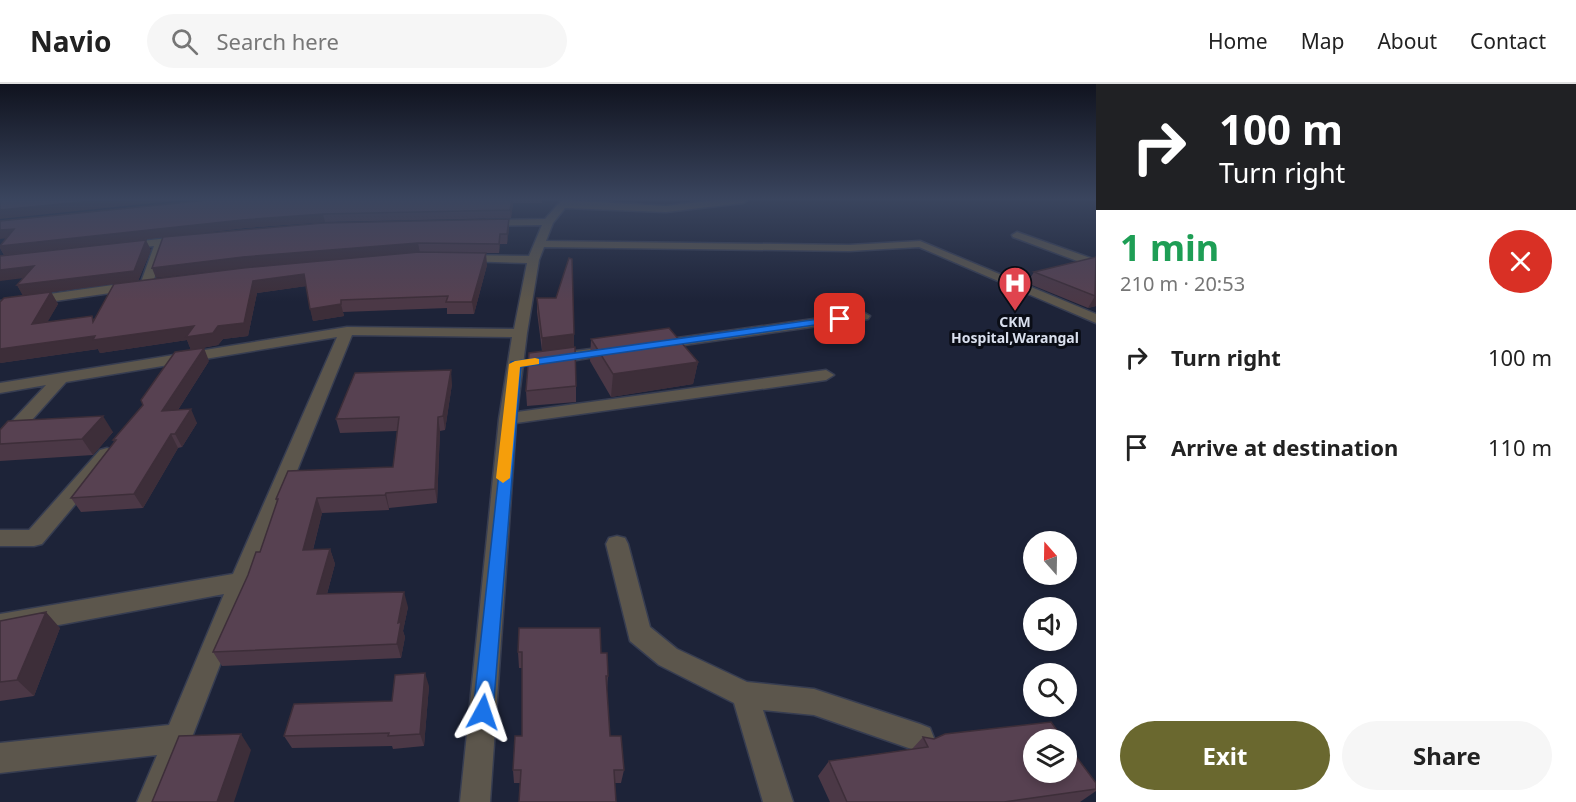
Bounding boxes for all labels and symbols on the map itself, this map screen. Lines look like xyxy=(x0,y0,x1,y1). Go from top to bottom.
hospital icon: CKM Hospital,Warangal xyxy=(997,265,1033,312)
pin xyxy=(814,293,865,344)
place label: CKM Hospital,Warangal xyxy=(951,312,1079,347)
north arrow xyxy=(1023,531,1077,585)
position arrow xyxy=(451,680,515,744)

